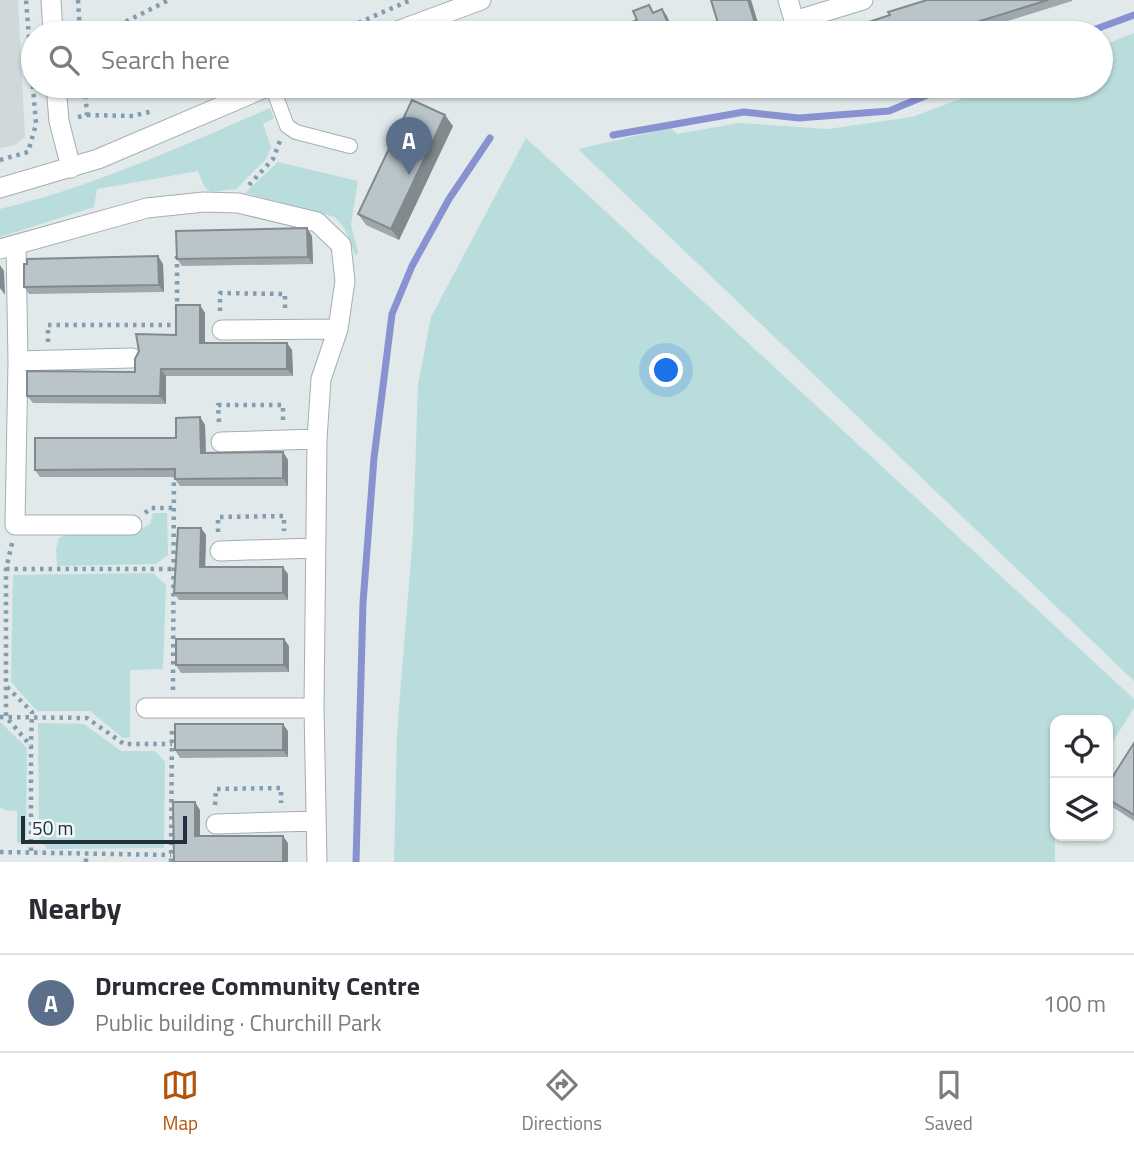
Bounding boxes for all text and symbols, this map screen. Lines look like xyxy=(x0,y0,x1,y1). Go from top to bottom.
search box xyxy=(21,21,1113,98)
text: Search here xyxy=(101,40,230,79)
icon: search xyxy=(45,41,83,79)
pin: A xyxy=(386,117,432,175)
your location xyxy=(649,353,683,387)
map controls xyxy=(1050,715,1113,841)
button: locate xyxy=(1050,715,1113,778)
button: layers xyxy=(1050,778,1113,841)
scale bar xyxy=(21,813,187,845)
text: 50 m xyxy=(32,813,73,842)
text: Nearby xyxy=(28,885,121,931)
text: Drumcree Community Centre xyxy=(95,966,420,1005)
text: A xyxy=(44,986,58,1021)
text: 100 m xyxy=(1043,986,1106,1021)
text: Public building · Churchill Park xyxy=(95,1005,381,1040)
tab: Map xyxy=(161,1066,199,1137)
tab: Directions xyxy=(522,1066,602,1137)
tab: Saved xyxy=(924,1066,973,1137)

